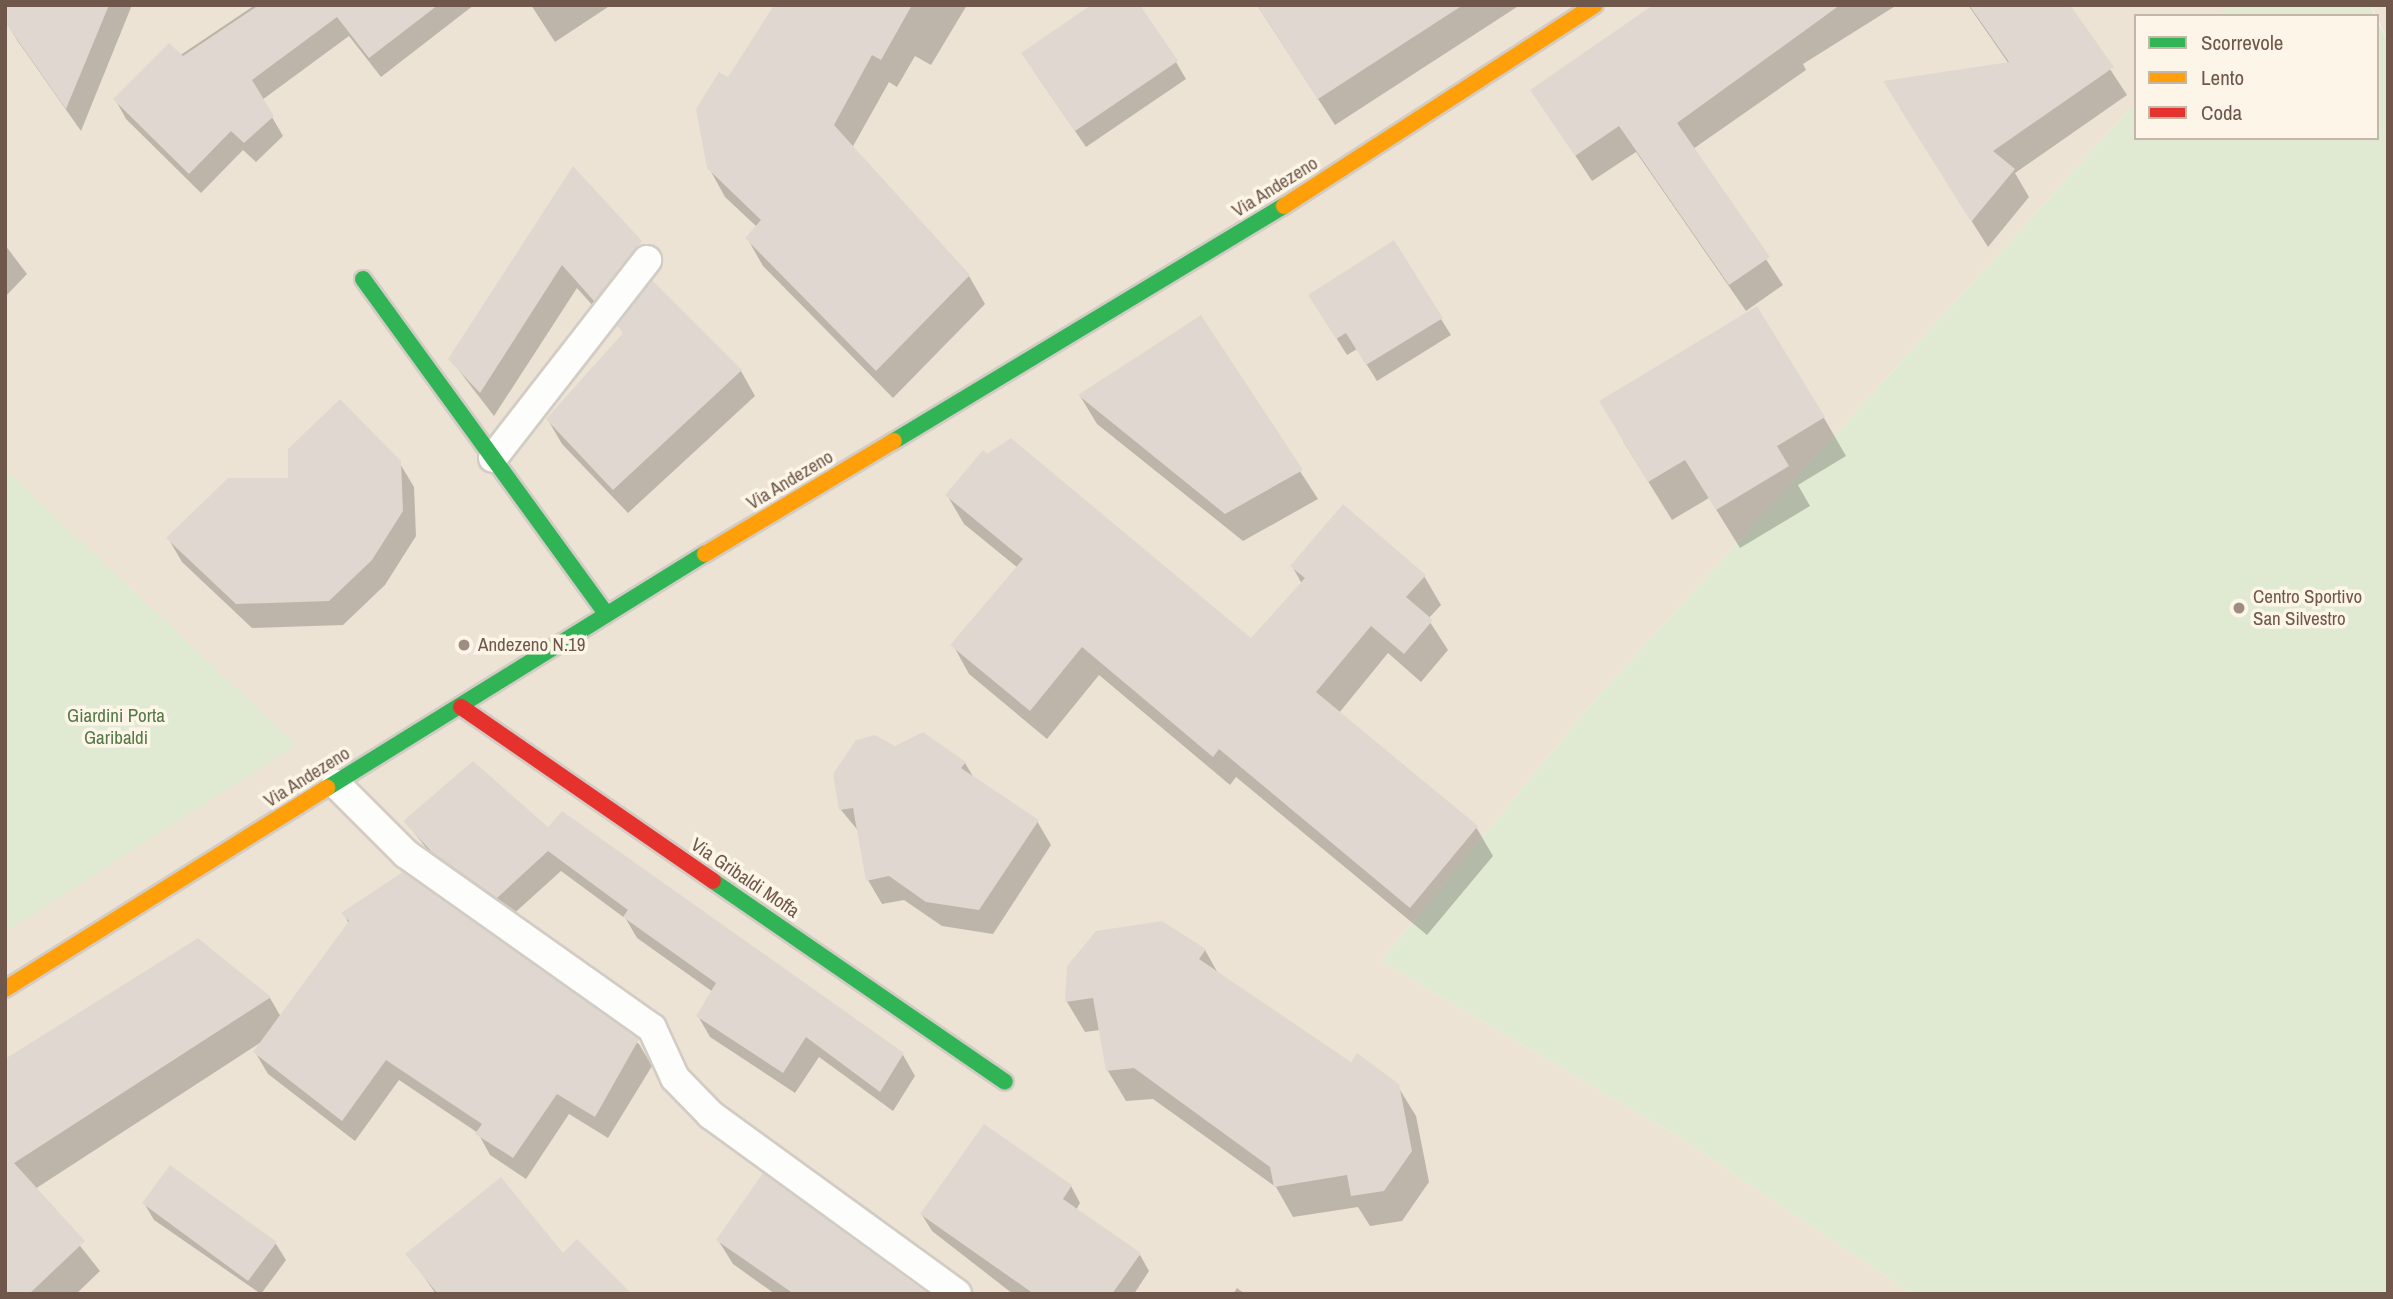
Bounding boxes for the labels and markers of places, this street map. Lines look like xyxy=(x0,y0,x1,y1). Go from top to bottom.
place label: Centro Sportivo San Silvestro xyxy=(2253,586,2362,630)
marker: Centro Sportivo San Silvestro xyxy=(2231,600,2247,616)
place label: Andezeno N.19 xyxy=(478,634,585,656)
marker: Andezeno N.19 xyxy=(456,637,472,653)

